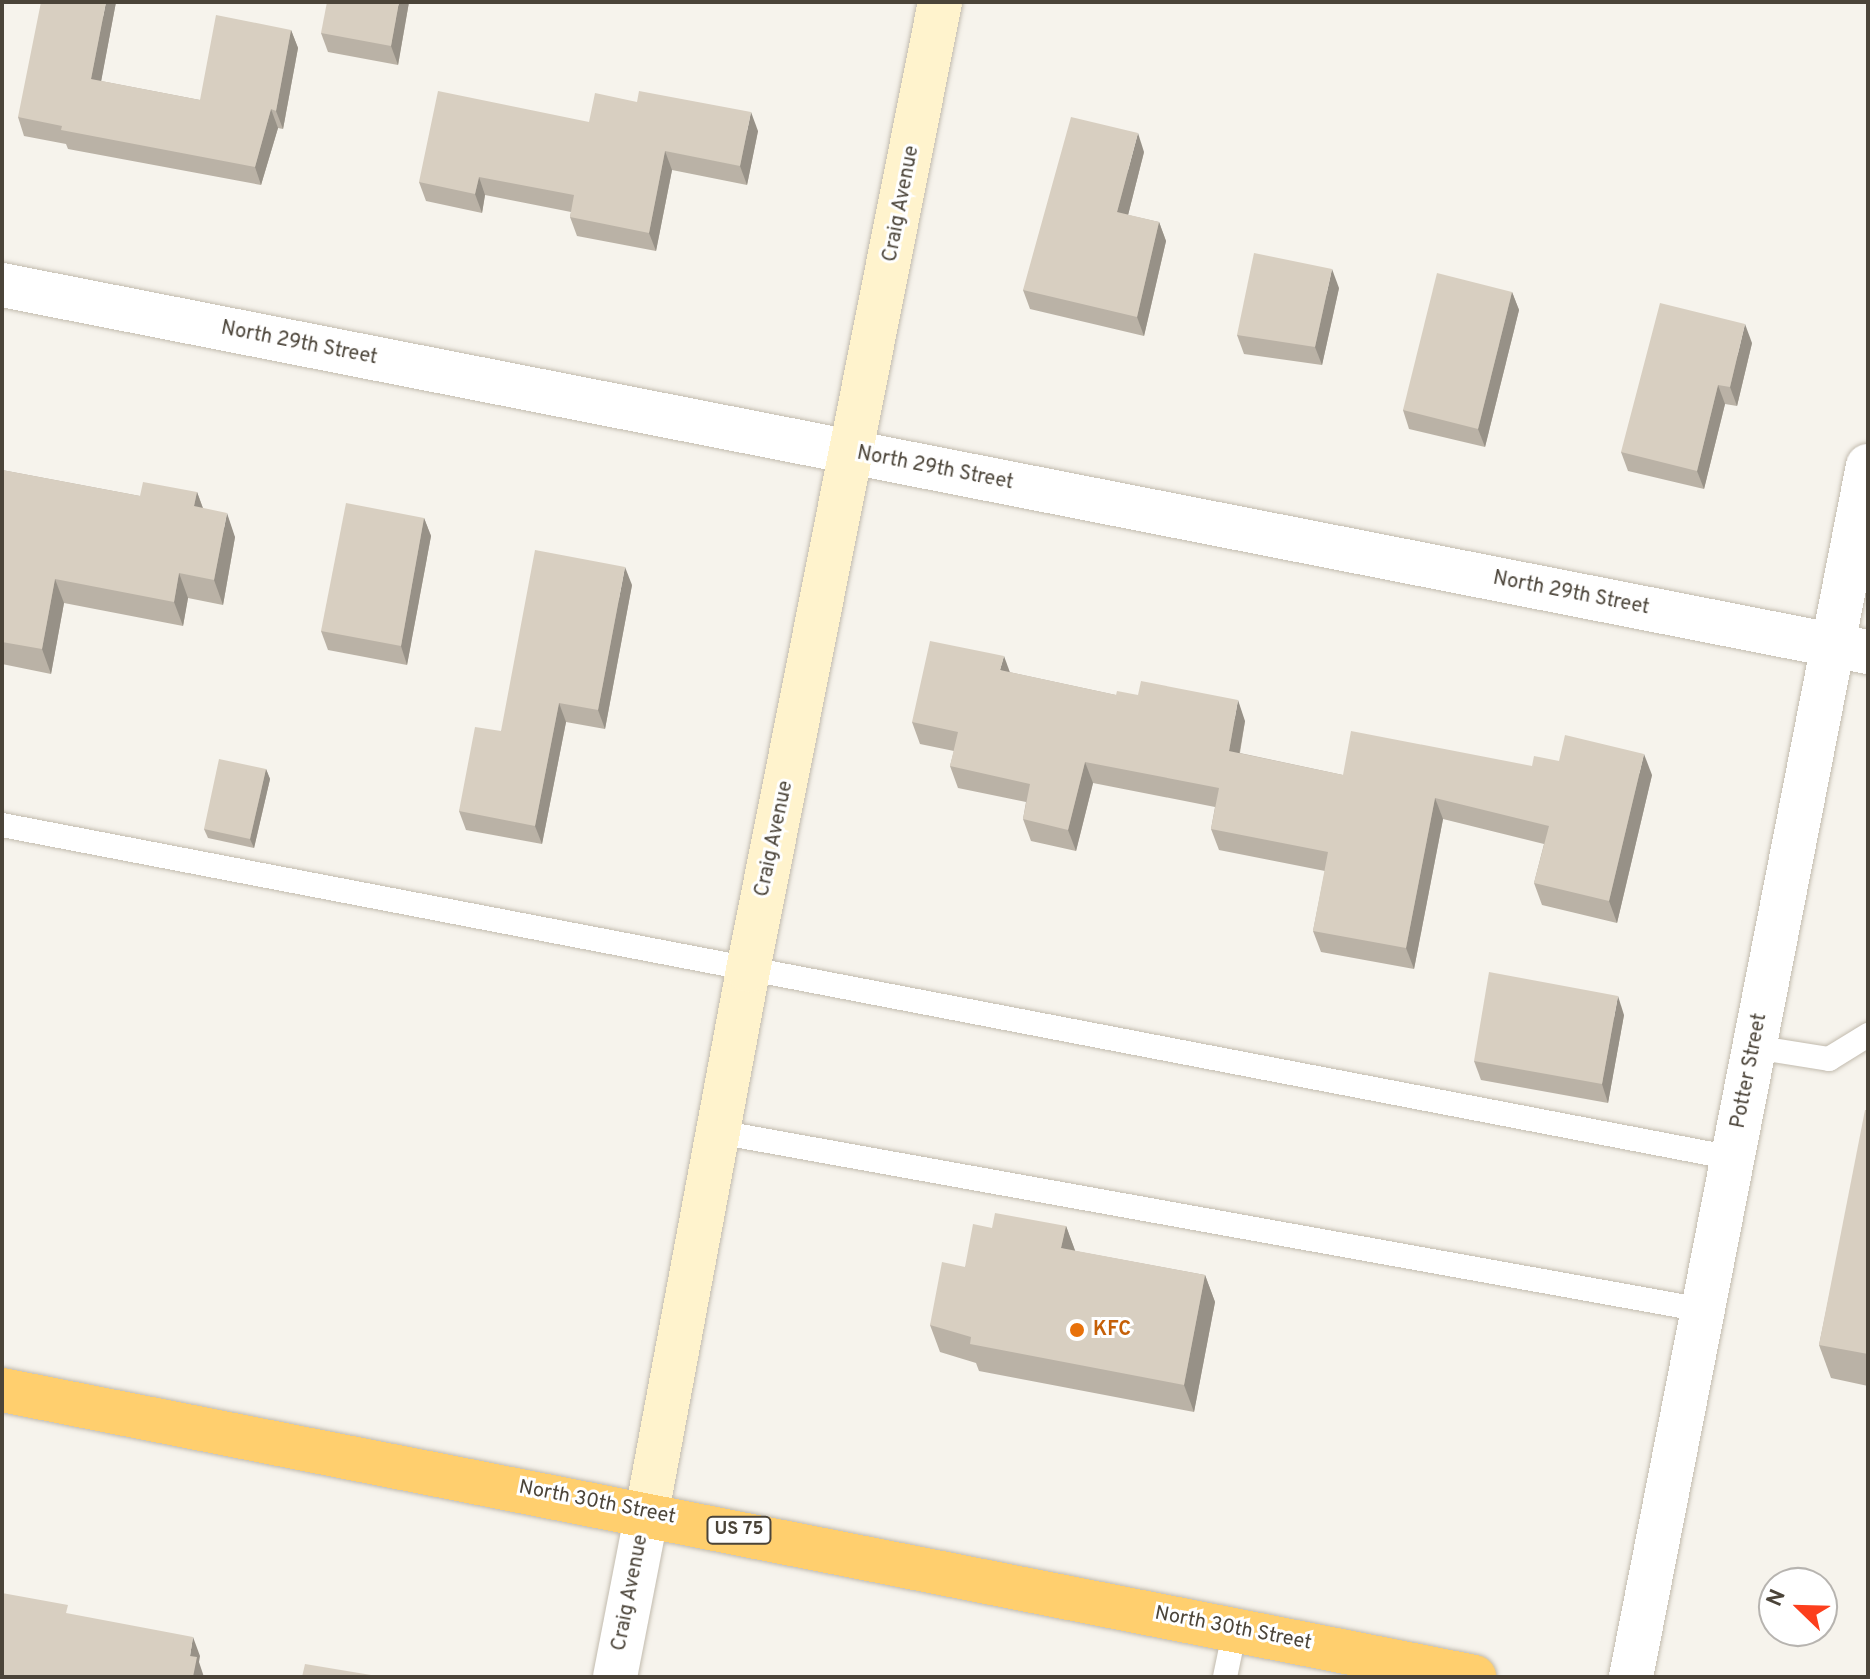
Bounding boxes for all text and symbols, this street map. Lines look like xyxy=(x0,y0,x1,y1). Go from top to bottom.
street label: Craig Avenue xyxy=(879,143,925,265)
street label: North 29th Street xyxy=(219,317,379,371)
street label: North 29th Street xyxy=(855,442,1015,496)
street label: North 29th Street xyxy=(1491,567,1651,621)
street label: Craig Avenue xyxy=(751,778,799,900)
street label: Potter Street xyxy=(1727,1011,1773,1131)
place label: KFC xyxy=(1093,1318,1131,1342)
marker: KFC xyxy=(1068,1321,1086,1339)
street label: North 30th Street xyxy=(517,1476,677,1530)
road number: US 75 xyxy=(705,1516,773,1544)
street label: Craig Avenue xyxy=(608,1532,654,1654)
north arrow xyxy=(1758,1567,1838,1647)
text: N xyxy=(1762,1586,1793,1611)
street label: North 30th Street xyxy=(1153,1602,1313,1656)

